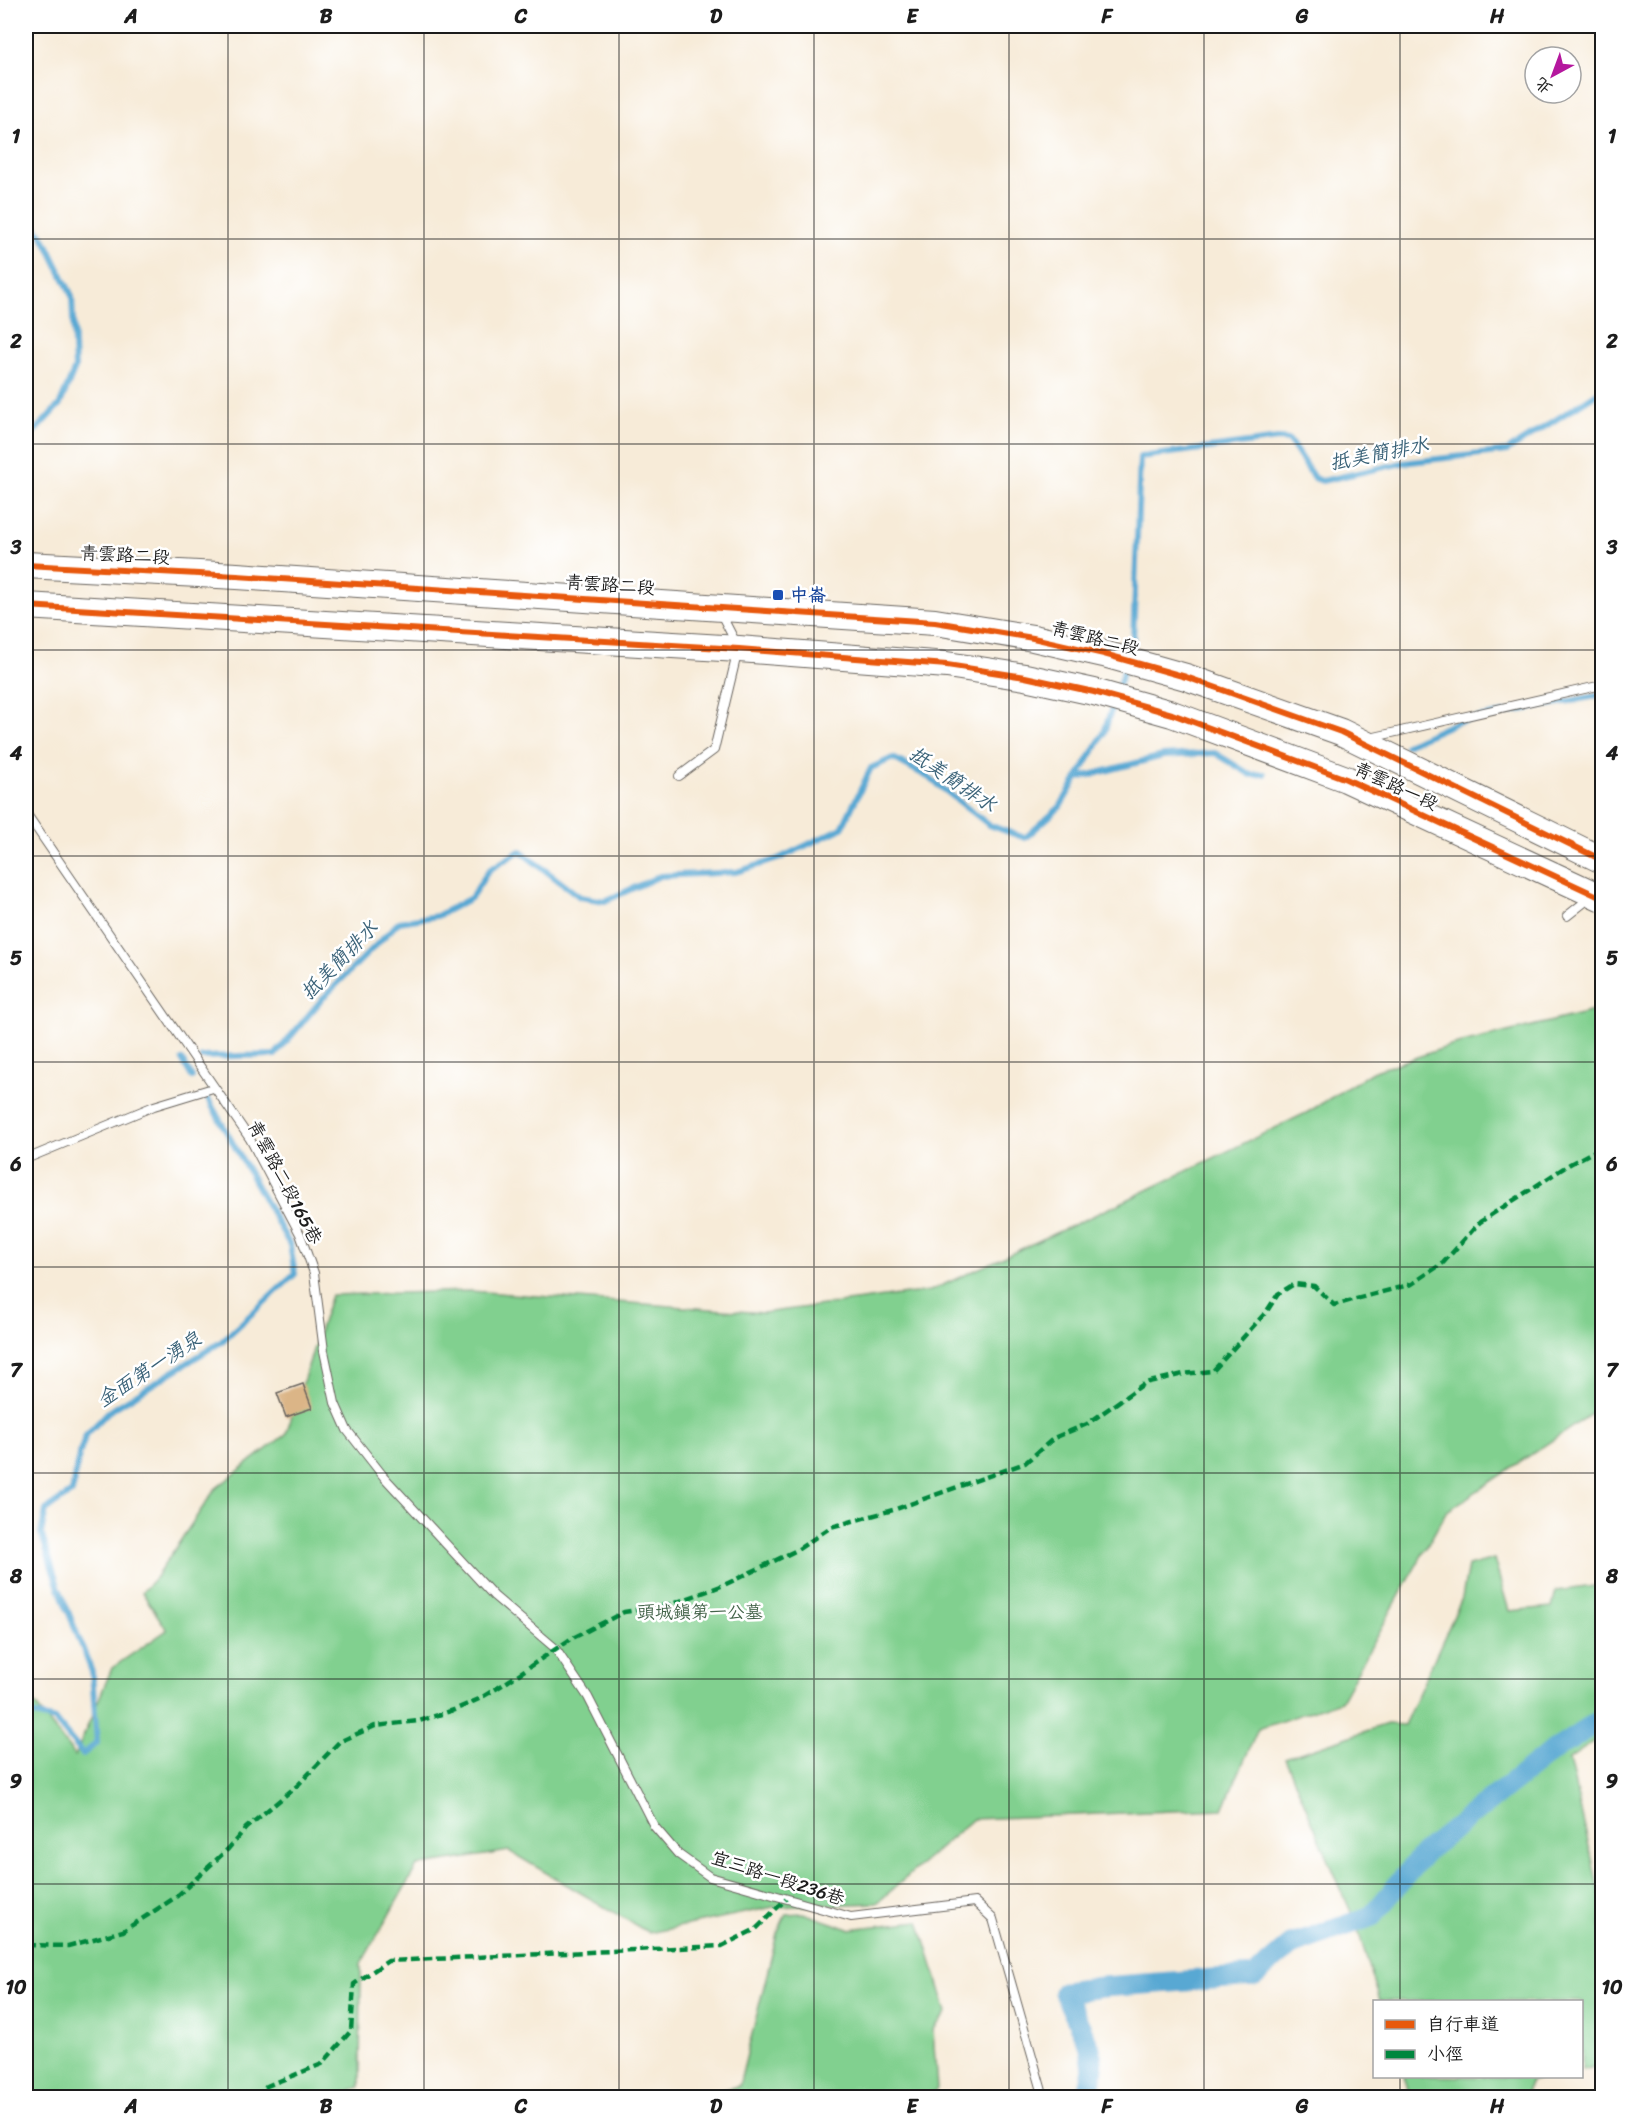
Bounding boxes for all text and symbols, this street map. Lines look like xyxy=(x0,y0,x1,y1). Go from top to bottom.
text: A xyxy=(123,0,138,34)
text: B xyxy=(320,0,333,34)
text: C xyxy=(514,0,528,34)
text: D xyxy=(710,0,723,34)
text: E xyxy=(906,0,919,34)
text: F xyxy=(1101,0,1114,34)
text: G xyxy=(1295,0,1309,34)
text: H xyxy=(1489,0,1505,34)
north arrow xyxy=(1523,45,1583,105)
text: 北 xyxy=(1528,70,1559,102)
text: 1 xyxy=(12,119,21,154)
text: 1 xyxy=(1608,119,1617,154)
text: 2 xyxy=(9,324,22,359)
text: 2 xyxy=(1605,324,1618,359)
water label: 抵美簡排水 xyxy=(1327,427,1432,480)
text: 3 xyxy=(10,530,22,565)
text: 3 xyxy=(1606,530,1618,565)
street label: 青雲路二段 xyxy=(79,537,171,573)
street label: 青雲路二段 xyxy=(564,566,656,604)
place label: 中崙 xyxy=(790,579,826,611)
marker: 中崙 xyxy=(771,588,785,602)
street label: 青雲路二段 xyxy=(1047,612,1143,664)
text: 4 xyxy=(9,736,23,771)
text: 4 xyxy=(1605,736,1619,771)
water label: 抵美簡排水 xyxy=(901,737,1005,822)
street label: 青雲路一段 xyxy=(1348,752,1444,820)
water label: 抵美簡排水 xyxy=(292,912,387,1008)
text: 5 xyxy=(10,941,22,976)
text: 5 xyxy=(1606,941,1618,976)
street label: 青雲路二段165巷 xyxy=(239,1114,331,1250)
text: 6 xyxy=(9,1147,22,1182)
text: 6 xyxy=(1605,1147,1618,1182)
water label: 金面第一湧泉 xyxy=(89,1322,209,1417)
text: 7 xyxy=(10,1353,23,1388)
text: 7 xyxy=(1606,1353,1619,1388)
text: 8 xyxy=(9,1559,23,1594)
text: 8 xyxy=(1605,1559,1619,1594)
park label: 頭城鎮第一公墓 xyxy=(637,1596,763,1628)
text: 9 xyxy=(10,1764,22,1799)
text: 9 xyxy=(1606,1764,1618,1799)
street label: 宜三路一段236巷 xyxy=(707,1841,849,1915)
text: 10 xyxy=(5,1970,27,2005)
text: 10 xyxy=(1601,1970,1623,2005)
legend xyxy=(1373,2000,1583,2078)
text: 自行車道 xyxy=(1427,2008,1499,2040)
text: 小徑 xyxy=(1427,2038,1463,2070)
text: A xyxy=(123,2089,138,2123)
text: B xyxy=(320,2089,333,2123)
text: C xyxy=(514,2089,528,2123)
text: D xyxy=(710,2089,723,2123)
text: E xyxy=(906,2089,919,2123)
text: F xyxy=(1101,2089,1114,2123)
text: G xyxy=(1295,2089,1309,2123)
text: H xyxy=(1489,2089,1505,2123)

